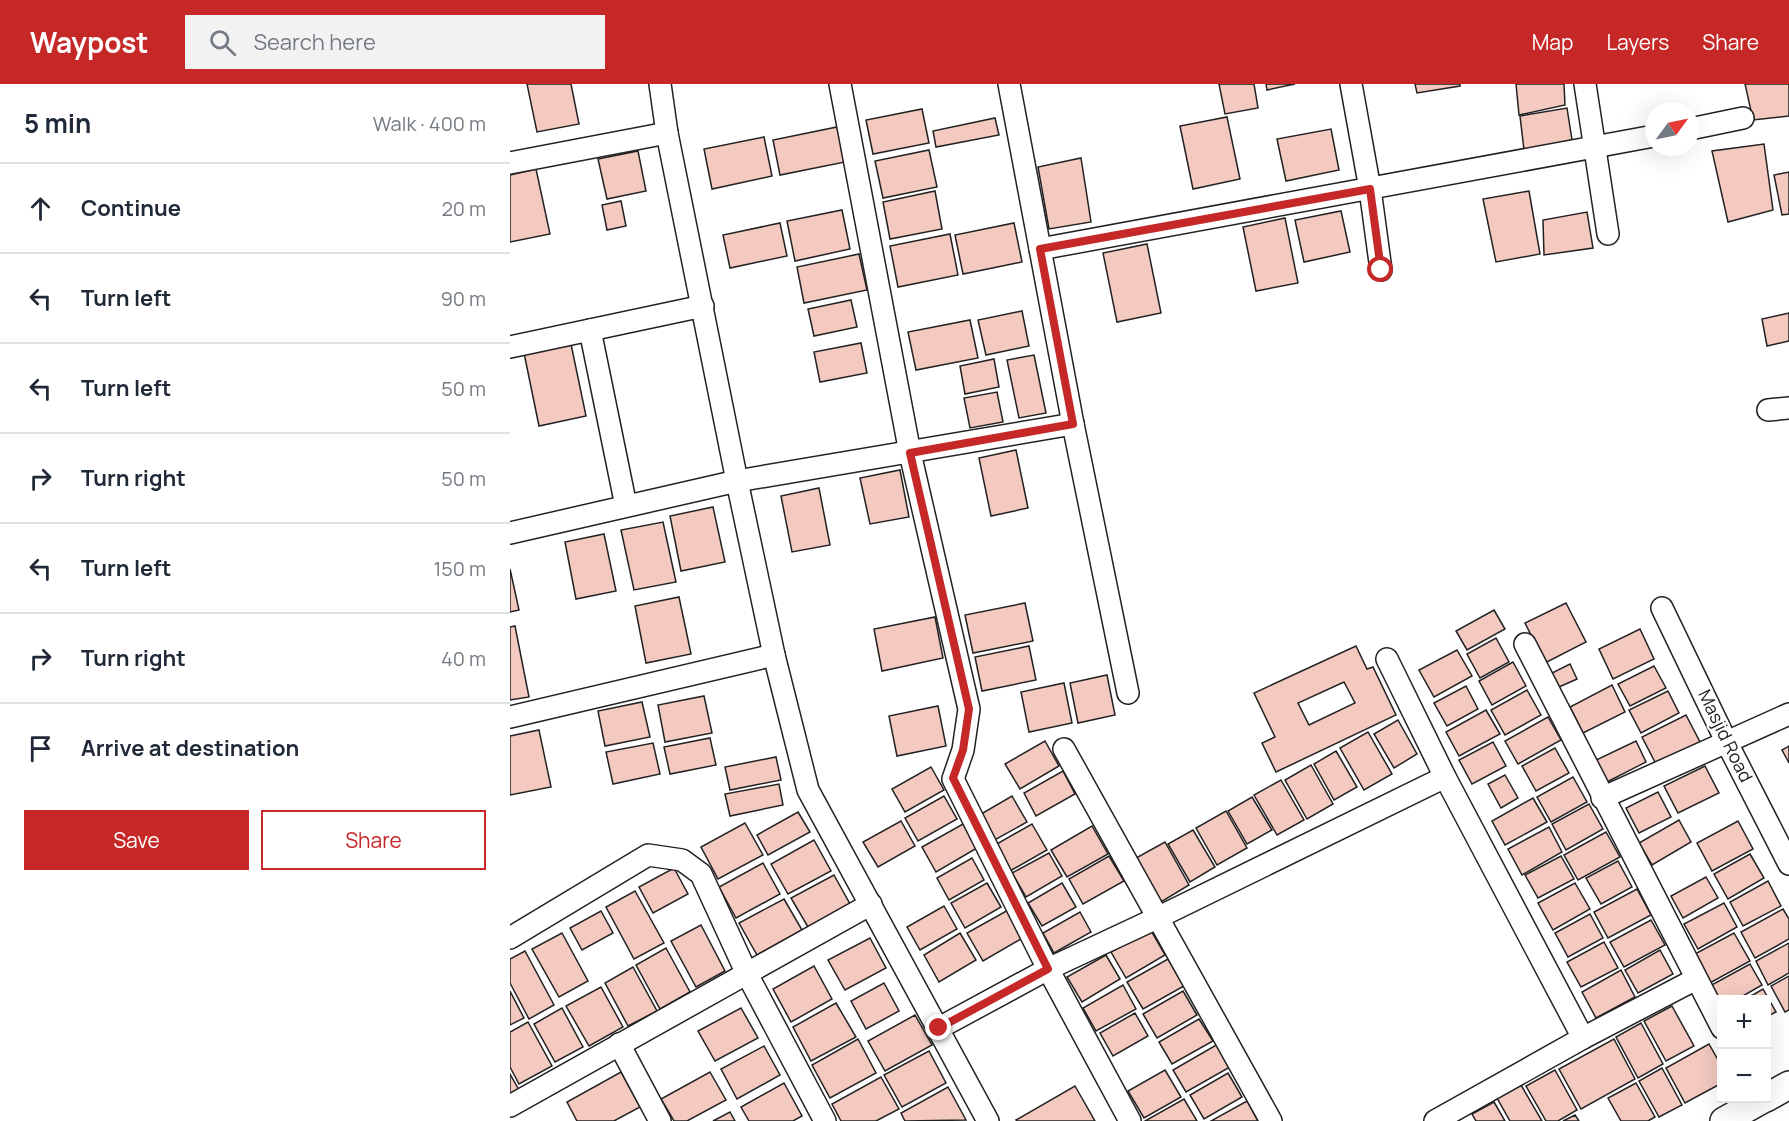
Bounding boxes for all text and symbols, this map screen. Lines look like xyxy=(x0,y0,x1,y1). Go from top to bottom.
search box xyxy=(185,15,605,69)
text: Waypost xyxy=(30,23,149,61)
icon: search xyxy=(206,26,239,59)
text: Search here xyxy=(254,27,376,57)
text: Map xyxy=(1532,28,1573,56)
text: Layers xyxy=(1606,28,1669,56)
text: Share xyxy=(1702,28,1759,56)
north arrow xyxy=(1645,102,1699,156)
text: 5 min xyxy=(24,105,91,141)
text: Walk · 400 m xyxy=(373,110,486,137)
icon: ahead xyxy=(24,192,57,225)
text: Continue xyxy=(81,193,181,223)
text: 20 m xyxy=(441,195,486,222)
route start xyxy=(1367,256,1393,282)
icon: left xyxy=(24,282,57,315)
text: Turn left xyxy=(81,283,171,313)
text: 90 m xyxy=(440,285,486,312)
icon: left xyxy=(24,372,57,405)
text: Turn left xyxy=(81,373,171,403)
text: 50 m xyxy=(441,375,486,402)
icon: right xyxy=(24,462,57,495)
text: Turn right xyxy=(81,463,186,493)
text: 50 m xyxy=(441,465,486,492)
icon: left xyxy=(24,552,57,585)
text: Turn left xyxy=(81,553,171,583)
text: 150 m xyxy=(433,555,486,582)
icon: right xyxy=(24,642,57,675)
text: Turn right xyxy=(81,643,186,673)
text: 40 m xyxy=(441,645,486,672)
street label: Masjid Road xyxy=(1693,685,1759,786)
icon: arrive xyxy=(24,732,57,765)
text: Arrive at destination xyxy=(81,733,299,763)
button: Save xyxy=(24,810,249,870)
button: Share xyxy=(261,810,486,870)
map controls xyxy=(1717,995,1771,1103)
button: + xyxy=(1717,995,1771,1049)
route end xyxy=(925,1014,951,1040)
button: − xyxy=(1717,1049,1771,1103)

